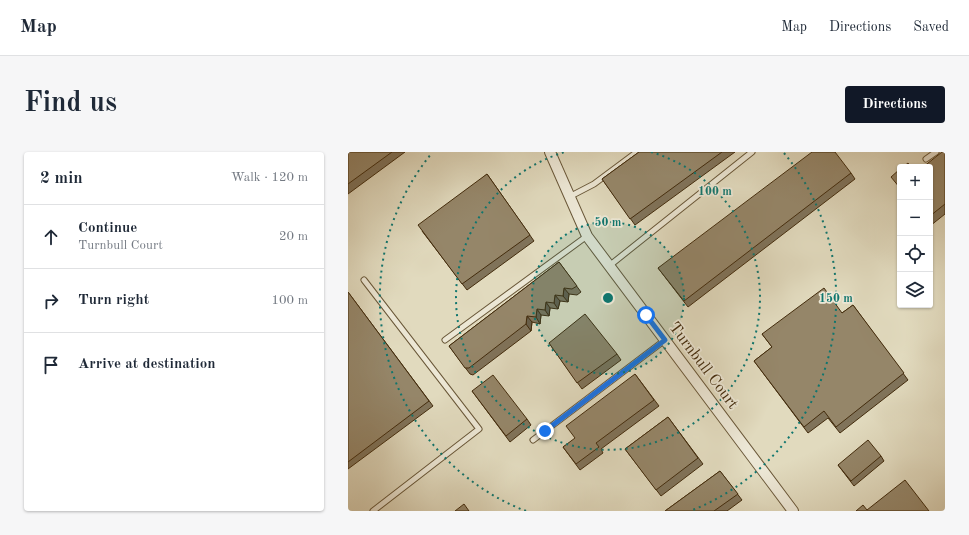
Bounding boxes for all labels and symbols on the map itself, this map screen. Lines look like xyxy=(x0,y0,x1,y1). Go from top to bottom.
text: 100 m xyxy=(698,186,732,198)
text: 50 m xyxy=(595,216,622,229)
centre of rings xyxy=(601,291,615,305)
text: 150 m xyxy=(819,292,853,305)
route start xyxy=(637,306,655,324)
street label: Turnbull Court xyxy=(665,320,741,413)
route end xyxy=(536,422,554,440)

